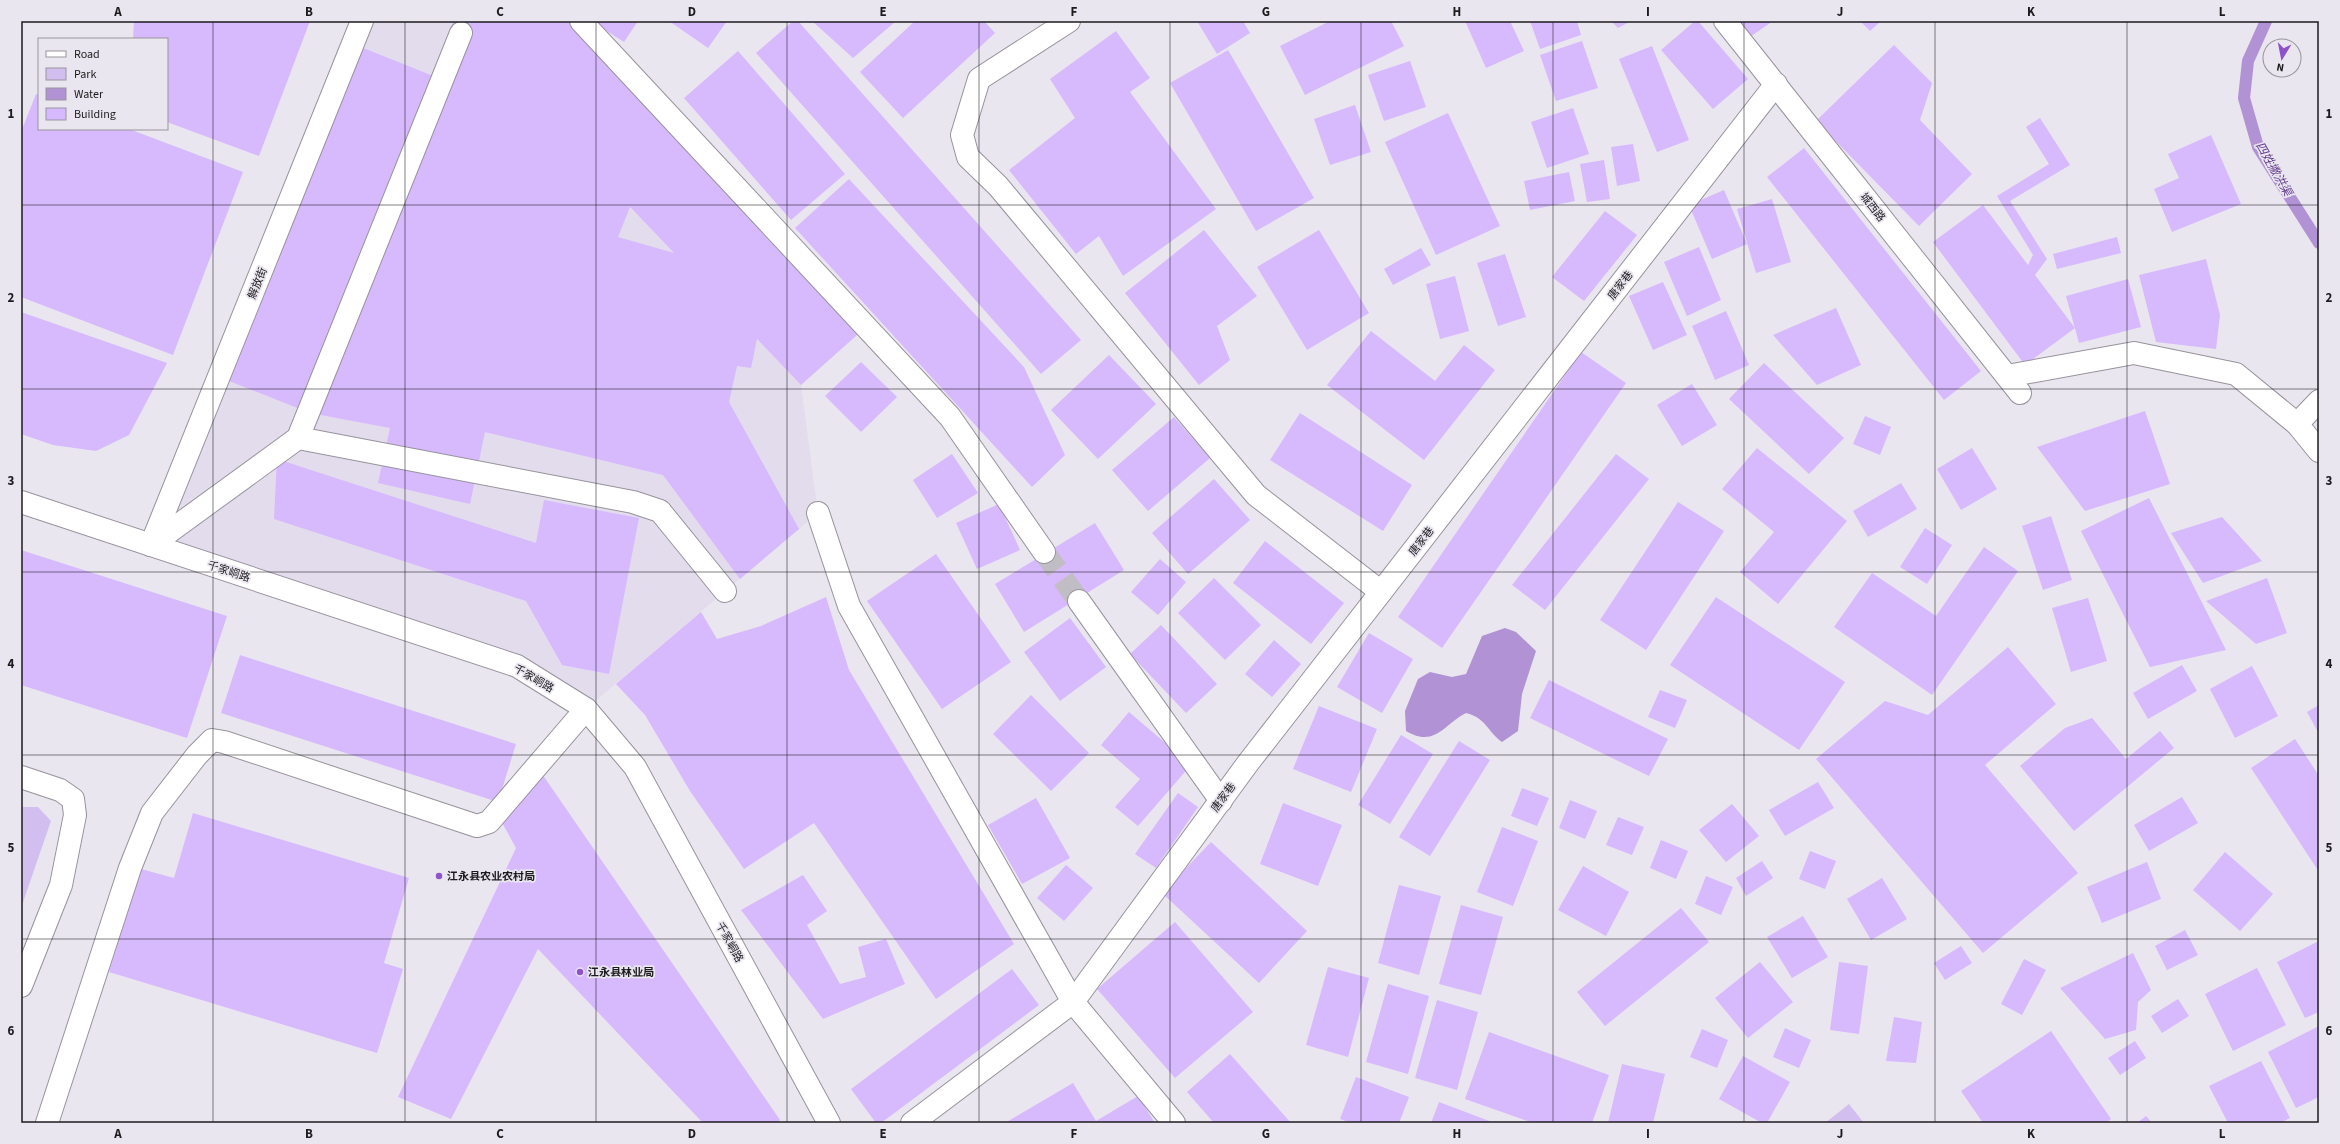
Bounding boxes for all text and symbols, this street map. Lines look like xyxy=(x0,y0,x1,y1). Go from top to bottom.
text: A xyxy=(113,3,122,21)
text: B xyxy=(305,3,313,21)
text: C xyxy=(496,3,504,21)
text: D xyxy=(688,3,696,21)
text: E xyxy=(879,3,887,21)
text: F xyxy=(1071,3,1078,21)
text: G xyxy=(1262,3,1270,21)
text: H xyxy=(1453,3,1461,21)
text: I xyxy=(1646,3,1650,21)
text: J xyxy=(1837,3,1843,21)
text: K xyxy=(2027,3,2036,21)
text: L xyxy=(2219,3,2226,21)
legend xyxy=(38,38,168,130)
north arrow xyxy=(2262,38,2302,78)
text: Road xyxy=(74,46,100,63)
text: N xyxy=(2275,59,2285,75)
text: Park xyxy=(74,66,96,83)
text: Water xyxy=(74,86,104,103)
text: 1 xyxy=(8,105,15,123)
text: 1 xyxy=(2326,105,2333,123)
text: Building xyxy=(74,106,116,123)
water label: 四姓撇洪渠 xyxy=(2251,139,2297,201)
street label: 城西路 xyxy=(1857,190,1889,225)
street label: 解放街 xyxy=(244,265,271,301)
street label: 唐家巷 xyxy=(1604,268,1636,303)
text: 2 xyxy=(8,289,15,307)
text: 2 xyxy=(2326,289,2333,307)
text: 3 xyxy=(8,472,15,490)
text: 3 xyxy=(2326,472,2333,490)
street label: 唐家巷 xyxy=(1405,524,1437,559)
street label: 千家峒路 xyxy=(206,558,252,585)
text: 4 xyxy=(8,655,15,673)
text: 4 xyxy=(2326,655,2333,673)
street label: 千家峒路 xyxy=(511,661,557,696)
street label: 唐家巷 xyxy=(1208,780,1239,815)
text: 5 xyxy=(8,839,15,857)
text: 5 xyxy=(2326,839,2333,857)
place label: 江永县农业农村局 xyxy=(447,869,535,884)
marker: 江永县农业农村局 xyxy=(434,871,444,881)
street label: 千家峒路 xyxy=(712,919,747,965)
place label: 江永县林业局 xyxy=(588,965,654,980)
marker: 江永县林业局 xyxy=(575,967,585,977)
text: 6 xyxy=(8,1022,15,1040)
text: 6 xyxy=(2326,1022,2333,1040)
text: A xyxy=(113,1125,122,1143)
text: B xyxy=(305,1125,313,1143)
text: C xyxy=(496,1125,504,1143)
text: D xyxy=(688,1125,696,1143)
text: E xyxy=(879,1125,887,1143)
text: F xyxy=(1071,1125,1078,1143)
text: G xyxy=(1262,1125,1270,1143)
text: H xyxy=(1453,1125,1461,1143)
text: I xyxy=(1646,1125,1650,1143)
text: J xyxy=(1837,1125,1843,1143)
text: K xyxy=(2027,1125,2036,1143)
text: L xyxy=(2219,1125,2226,1143)

